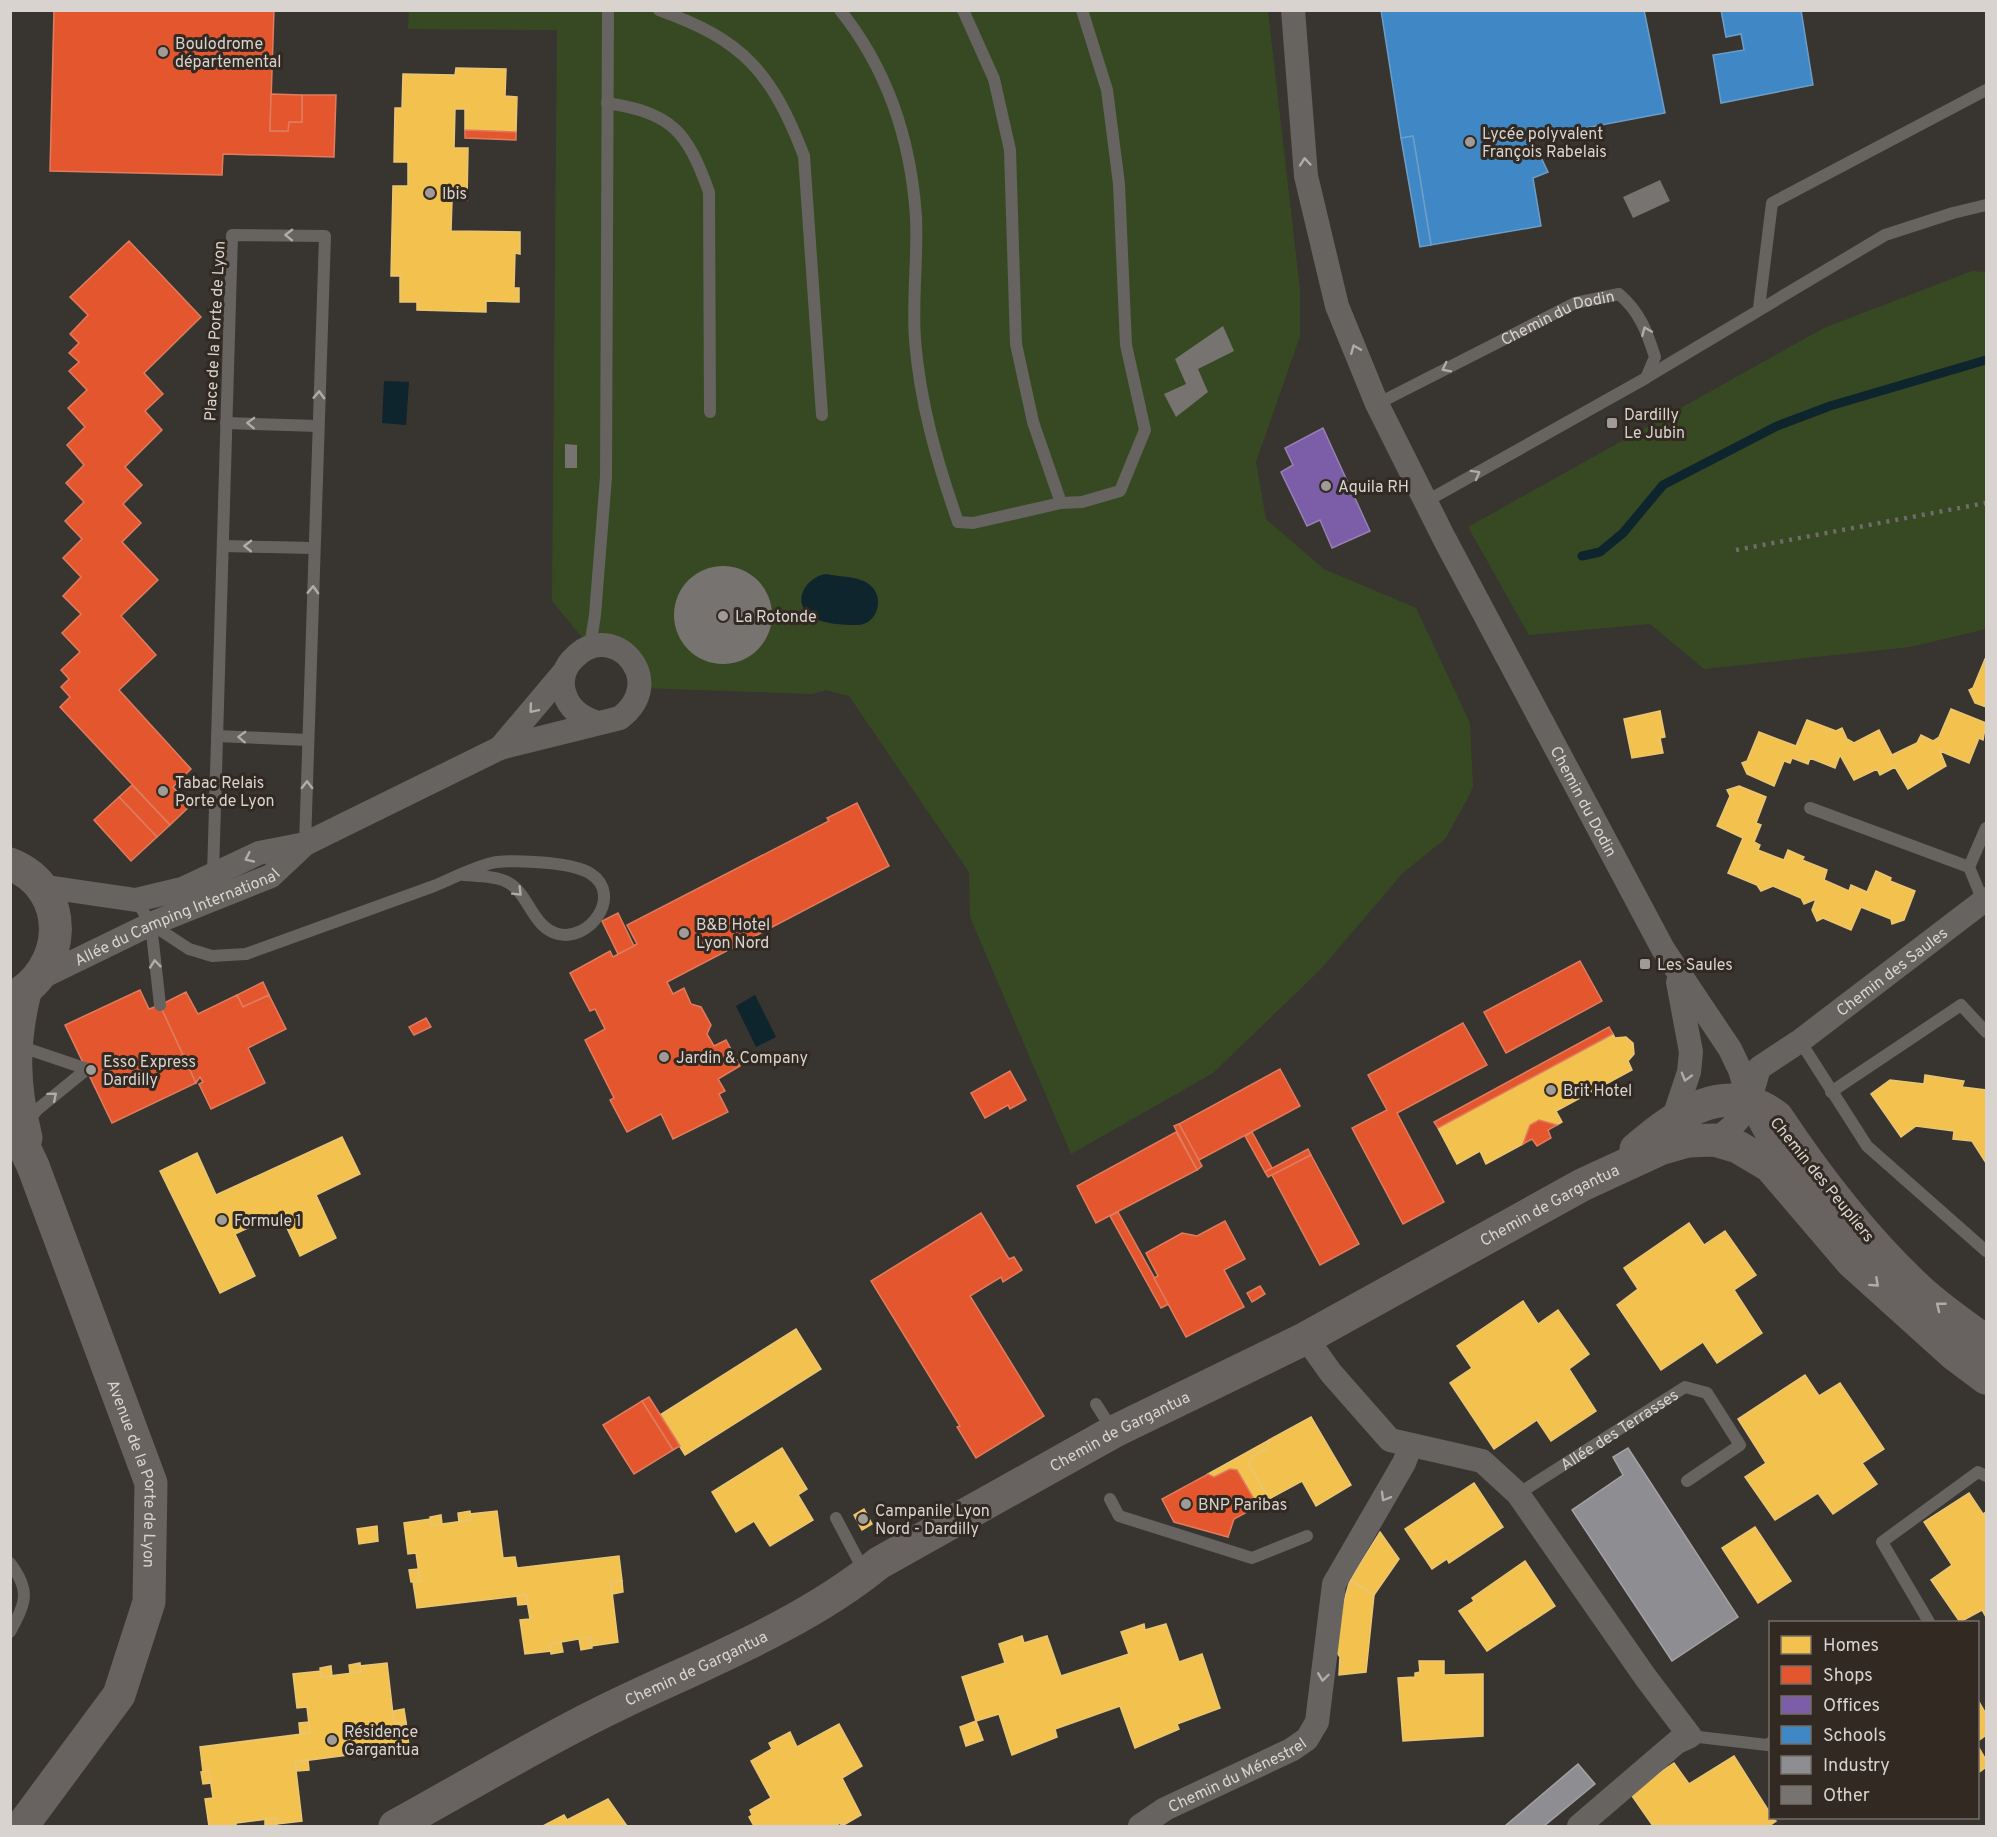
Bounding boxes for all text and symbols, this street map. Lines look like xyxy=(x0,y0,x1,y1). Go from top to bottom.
place label: Boulodrome départemental xyxy=(175,35,281,73)
marker: Boulodrome départemental xyxy=(156,45,170,59)
place label: Lycée polyvalent François Rabelais xyxy=(1482,125,1607,163)
marker: Lycée polyvalent François Rabelais xyxy=(1463,135,1477,149)
one-way arrow xyxy=(1299,157,1312,166)
place label: Ibis xyxy=(442,185,467,205)
marker: Ibis xyxy=(423,186,437,200)
one-way arrow xyxy=(285,229,294,242)
street label: Place de la Porte de Lyon xyxy=(201,240,231,422)
street label: Chemin du Dodin xyxy=(1498,287,1617,351)
one-way arrow xyxy=(1641,326,1653,337)
one-way arrow xyxy=(1350,345,1362,356)
one-way arrow xyxy=(1442,361,1453,373)
one-way arrow xyxy=(313,391,326,400)
place label: Dardilly Le Jubin xyxy=(1624,406,1685,444)
marker: Dardilly Le Jubin xyxy=(1605,416,1619,430)
one-way arrow xyxy=(247,417,256,430)
one-way arrow xyxy=(1470,469,1480,481)
place label: Aquila RH xyxy=(1338,478,1409,498)
marker: Aquila RH xyxy=(1319,479,1333,493)
one-way arrow xyxy=(243,540,252,552)
one-way arrow xyxy=(307,586,319,595)
place label: La Rotonde xyxy=(735,608,817,628)
marker: La Rotonde xyxy=(716,609,730,623)
one-way arrow xyxy=(529,702,540,713)
one-way arrow xyxy=(237,731,246,744)
street label: Chemin du Dodin xyxy=(1545,743,1620,861)
place label: Tabac Relais Porte de Lyon xyxy=(175,774,275,812)
one-way arrow xyxy=(301,781,313,790)
marker: Tabac Relais Porte de Lyon xyxy=(156,784,170,798)
one-way arrow xyxy=(244,850,255,862)
street label: Allée du Camping International xyxy=(72,865,285,972)
one-way arrow xyxy=(510,885,521,896)
place label: B&B Hotel Lyon Nord xyxy=(696,916,770,954)
street label: Chemin des Saules xyxy=(1833,924,1952,1022)
marker: B&B Hotel Lyon Nord xyxy=(677,926,691,940)
place label: Les Saules xyxy=(1657,956,1733,976)
marker: Les Saules xyxy=(1638,957,1652,971)
one-way arrow xyxy=(150,960,162,969)
place label: Jardin & Company xyxy=(676,1049,808,1069)
marker: Jardin & Company xyxy=(657,1050,671,1064)
place label: Esso Express Dardilly xyxy=(103,1053,196,1091)
marker: Esso Express Dardilly xyxy=(84,1063,98,1077)
one-way arrow xyxy=(1681,1072,1694,1082)
place label: Brit Hotel xyxy=(1563,1082,1632,1102)
marker: Brit Hotel xyxy=(1544,1083,1558,1097)
one-way arrow xyxy=(47,1093,58,1104)
street label: Chemin des Peupliers xyxy=(1765,1114,1878,1247)
street label: Chemin de Gargantua xyxy=(1477,1161,1623,1252)
place label: Formule 1 xyxy=(234,1212,302,1232)
marker: Formule 1 xyxy=(215,1213,229,1227)
one-way arrow xyxy=(1869,1276,1879,1287)
one-way arrow xyxy=(1936,1303,1947,1314)
street label: Avenue de la Porte de Lyon xyxy=(101,1377,160,1568)
street label: Allée des Terrasses xyxy=(1557,1386,1683,1476)
street label: Chemin de Gargantua xyxy=(1047,1388,1194,1477)
one-way arrow xyxy=(1381,1491,1392,1501)
place label: BNP Paribas xyxy=(1198,1496,1287,1516)
marker: BNP Paribas xyxy=(1179,1497,1193,1511)
place label: Campanile Lyon Nord - Dardilly xyxy=(875,1502,990,1540)
marker: Campanile Lyon Nord - Dardilly xyxy=(856,1512,870,1526)
legend xyxy=(1769,1621,1979,1819)
street label: Chemin de Gargantua xyxy=(622,1627,771,1712)
text: Homes xyxy=(1823,1635,1879,1658)
text: Shops xyxy=(1823,1665,1873,1688)
one-way arrow xyxy=(1318,1673,1330,1682)
text: Offices xyxy=(1823,1695,1880,1718)
place label: Résidence Gargantua xyxy=(344,1723,419,1761)
text: Schools xyxy=(1823,1725,1886,1748)
marker: Résidence Gargantua xyxy=(325,1733,339,1747)
street label: Chemin du Ménestrel xyxy=(1165,1734,1311,1818)
text: Industry xyxy=(1823,1755,1890,1778)
text: Other xyxy=(1823,1785,1870,1808)

